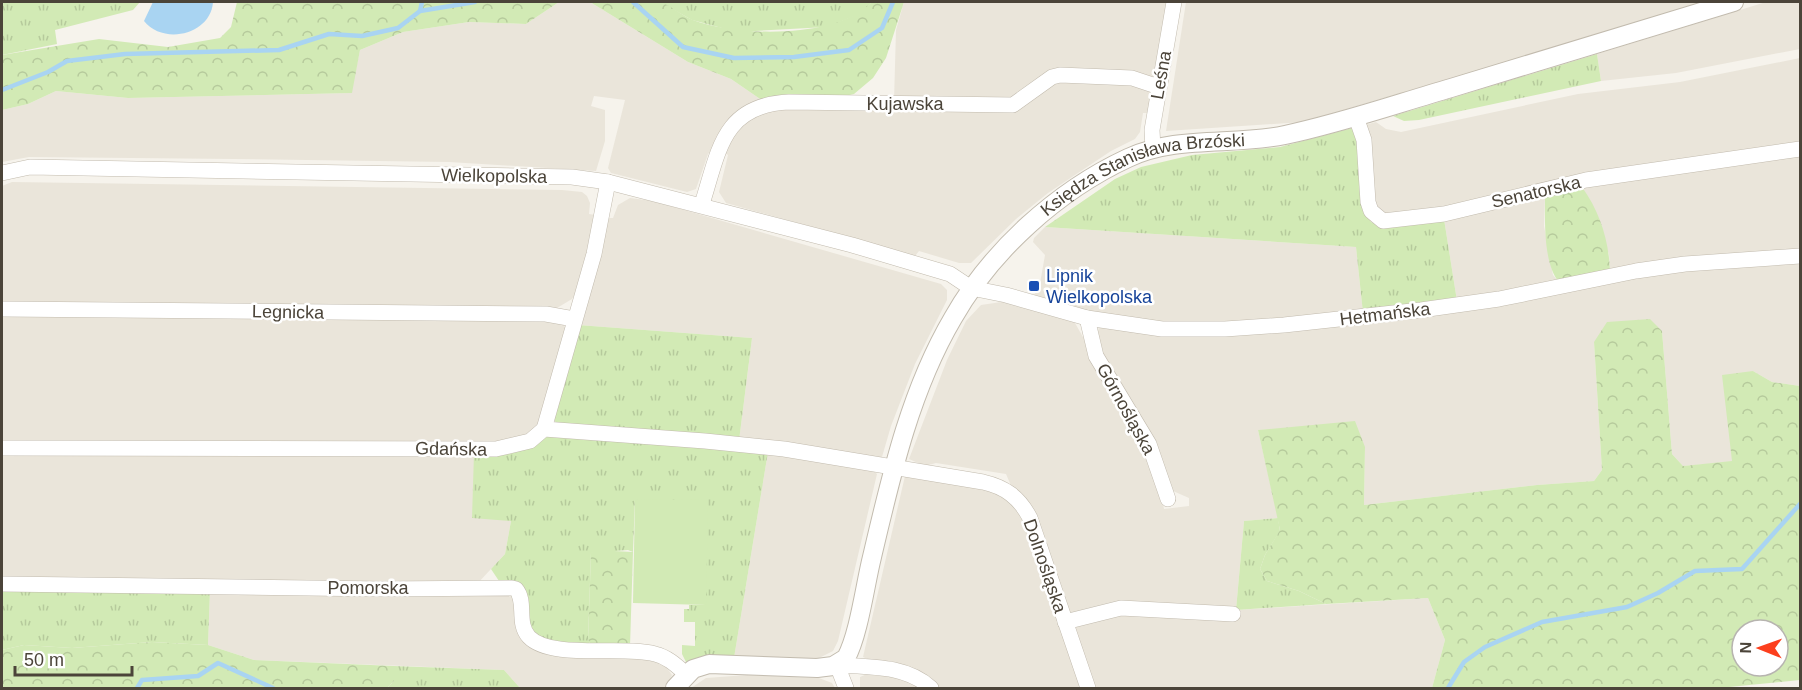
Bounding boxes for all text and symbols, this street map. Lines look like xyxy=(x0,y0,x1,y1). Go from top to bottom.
street label: Leśna xyxy=(1147,48,1175,101)
street label: Kujawska xyxy=(866,94,945,114)
street label: Księdza Stanisława Brzóski xyxy=(1037,130,1246,220)
street label: Wielkopolska xyxy=(441,165,548,187)
street label: Senatorska xyxy=(1489,172,1584,212)
place label: Lipnik Wielkopolska xyxy=(1046,266,1153,307)
marker: Lipnik Wielkopolska xyxy=(1027,279,1041,293)
street label: Hetmańska xyxy=(1339,298,1432,329)
street label: Legnicka xyxy=(252,301,325,323)
street label: Górnośląska xyxy=(1093,360,1160,459)
street label: Gdańska xyxy=(415,438,488,460)
street label: Dolnośląska xyxy=(1020,516,1071,617)
street label: Pomorska xyxy=(327,578,410,598)
north arrow xyxy=(1730,618,1790,678)
scale bar xyxy=(15,639,132,677)
text: N xyxy=(1737,642,1754,654)
text: 50 m xyxy=(24,650,64,670)

